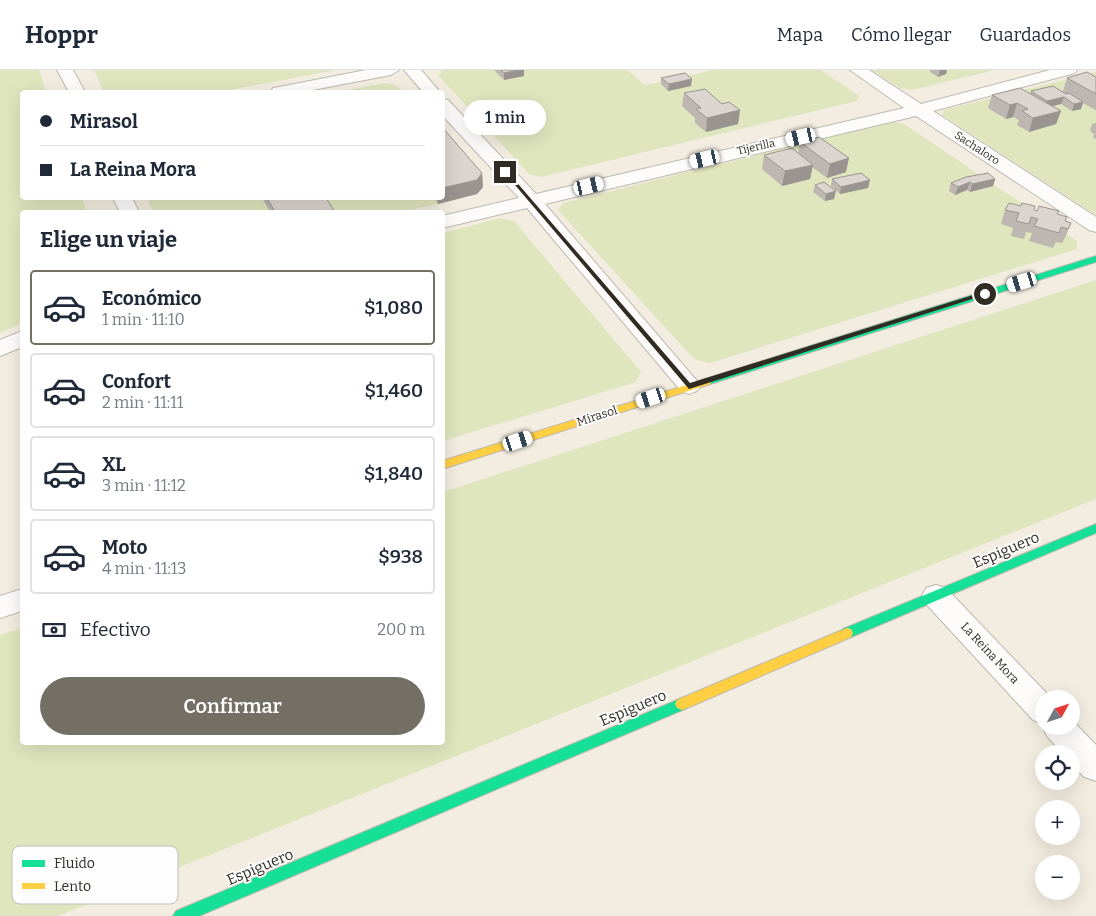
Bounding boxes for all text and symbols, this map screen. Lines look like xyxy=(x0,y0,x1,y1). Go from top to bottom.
text: Hoppr xyxy=(25,21,98,49)
text: Mapa xyxy=(777,24,823,46)
text: Cómo llegar xyxy=(851,24,952,46)
text: Guardados xyxy=(980,24,1071,46)
callout: 1 min xyxy=(464,99,546,134)
text: 1 min xyxy=(485,108,525,127)
text: Mirasol xyxy=(70,110,138,133)
car xyxy=(784,126,817,148)
street label: Sachaloro xyxy=(952,129,1002,167)
street label: Tijerilla xyxy=(736,136,776,158)
car xyxy=(688,148,721,170)
text: La Reina Mora xyxy=(70,158,196,181)
route end xyxy=(494,161,516,183)
car xyxy=(572,175,605,197)
text: Elige un viaje xyxy=(40,226,177,253)
car xyxy=(1005,270,1038,294)
route start xyxy=(974,283,996,305)
icon: car xyxy=(42,285,87,330)
text: Económico xyxy=(102,287,202,310)
text: $1,080 xyxy=(364,296,423,319)
text: 1 min · 11:10 xyxy=(102,310,185,329)
icon: car xyxy=(42,368,87,413)
text: Confort xyxy=(102,370,171,393)
text: $1,460 xyxy=(365,379,423,402)
car xyxy=(634,386,667,410)
text: 2 min · 11:11 xyxy=(102,393,183,412)
street label: Mirasol xyxy=(575,403,620,429)
car xyxy=(501,429,534,453)
icon: car xyxy=(42,451,87,496)
text: XL xyxy=(102,453,126,476)
text: $1,840 xyxy=(364,462,423,485)
text: 3 min · 11:12 xyxy=(102,476,186,495)
street label: Espiguero xyxy=(970,528,1042,572)
icon: car xyxy=(42,534,87,579)
text: Moto xyxy=(102,536,148,559)
text: $938 xyxy=(378,545,423,568)
text: 4 min · 11:13 xyxy=(102,559,186,578)
icon: cash xyxy=(40,616,68,644)
text: Efectivo xyxy=(80,618,151,641)
street label: La Reina Mora xyxy=(958,619,1022,687)
text: 200 m xyxy=(377,620,425,639)
button: Confirmar xyxy=(40,677,425,735)
street label: Espiguero xyxy=(597,686,669,730)
north arrow xyxy=(1035,690,1080,735)
map controls xyxy=(1035,690,1080,900)
button: locate xyxy=(1035,745,1080,790)
button: + xyxy=(1035,800,1080,845)
street label: Espiguero xyxy=(224,845,296,889)
legend xyxy=(12,846,178,904)
text: Fluido xyxy=(54,855,95,872)
button: − xyxy=(1035,855,1080,900)
text: Lento xyxy=(54,878,91,895)

